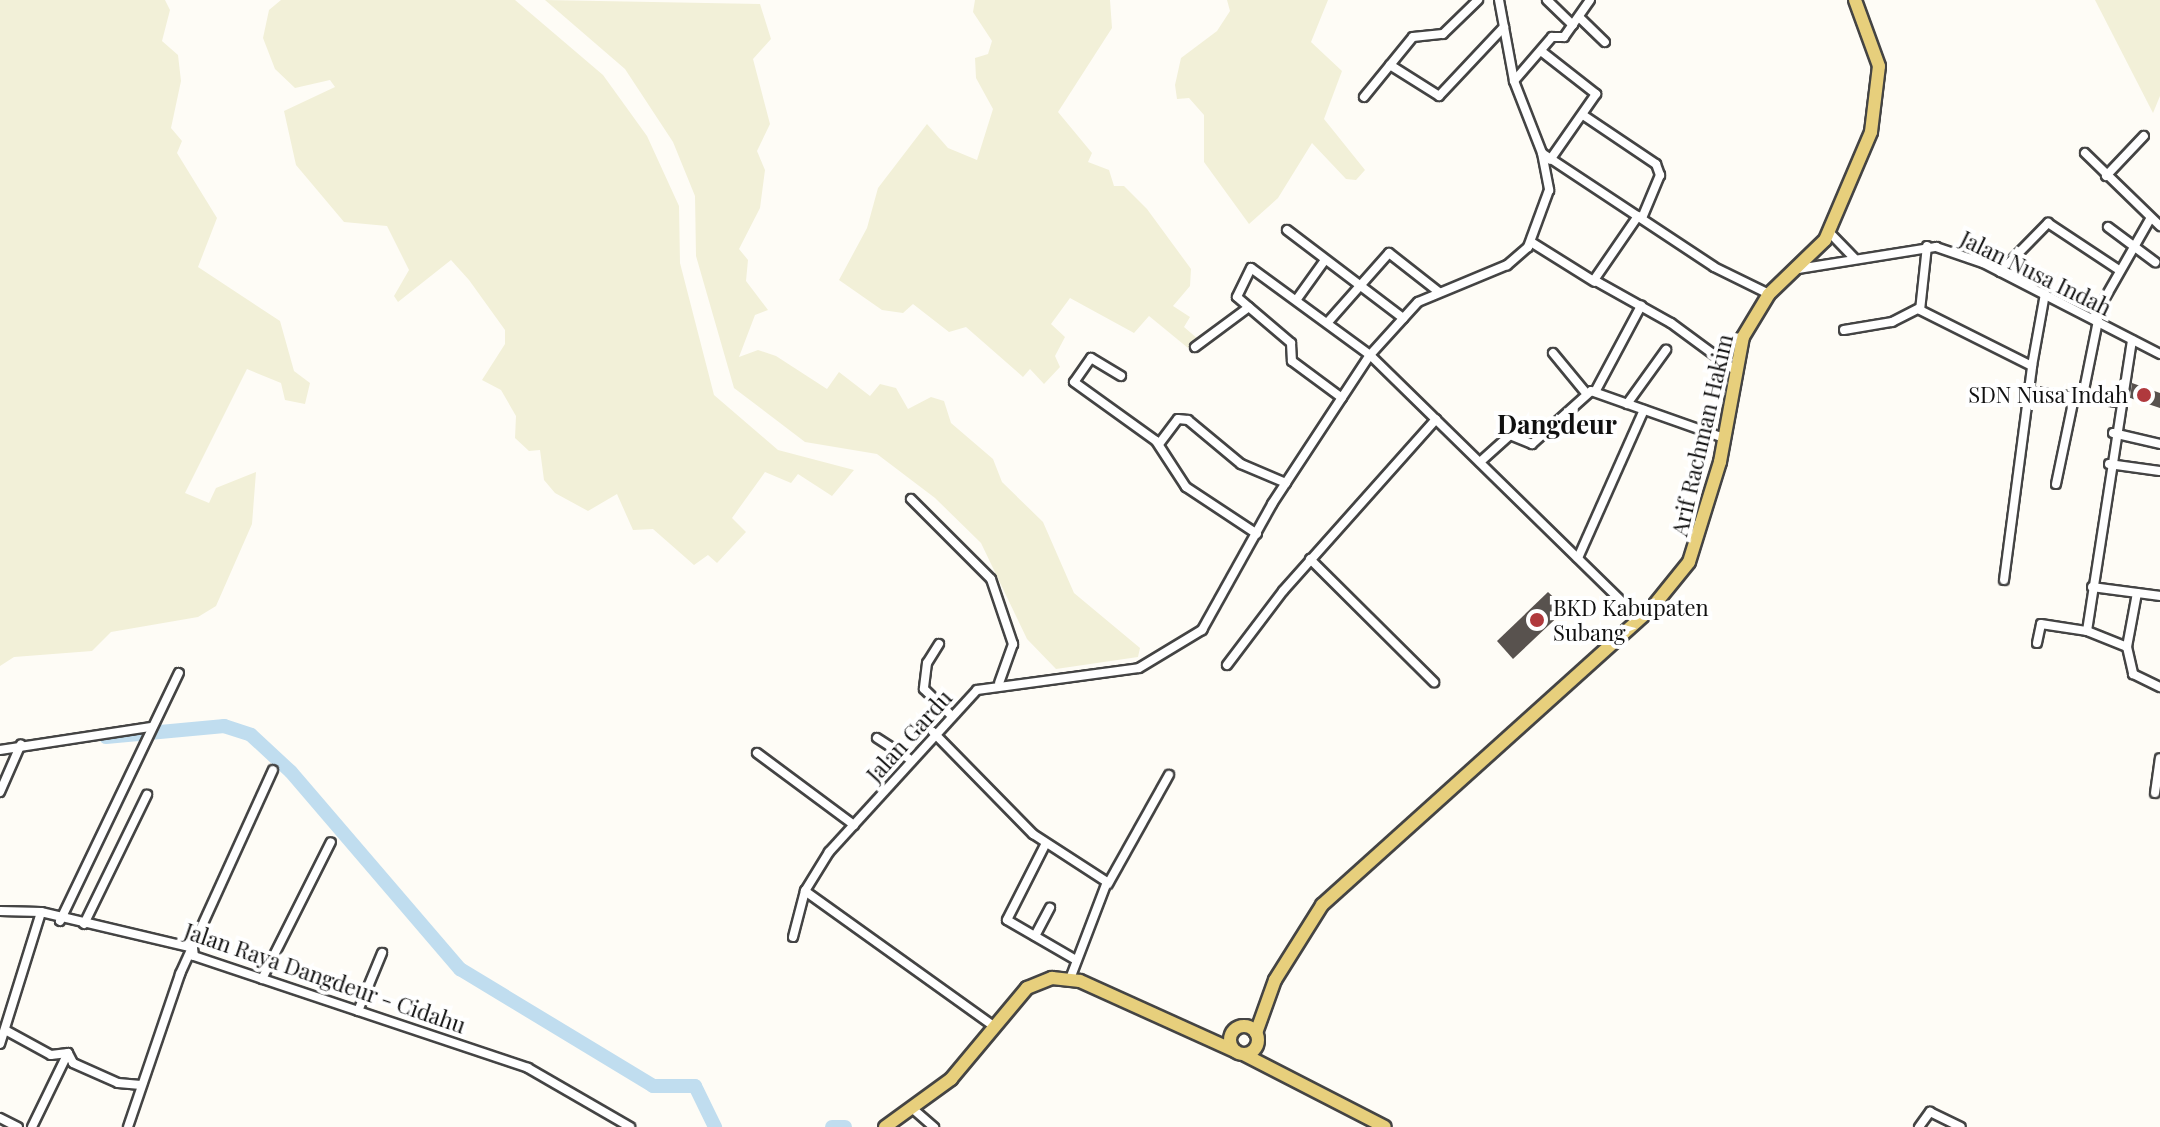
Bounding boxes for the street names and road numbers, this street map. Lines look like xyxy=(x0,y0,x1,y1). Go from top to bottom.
street label: Jalan Nusa Indah xyxy=(1956,225,2116,321)
street label: Arif Rachman Hakim xyxy=(1666,331,1738,539)
street label: Jalan Gardu xyxy=(861,685,957,787)
street label: Jalan Raya Dangdeur - Cidahu xyxy=(181,917,469,1039)

